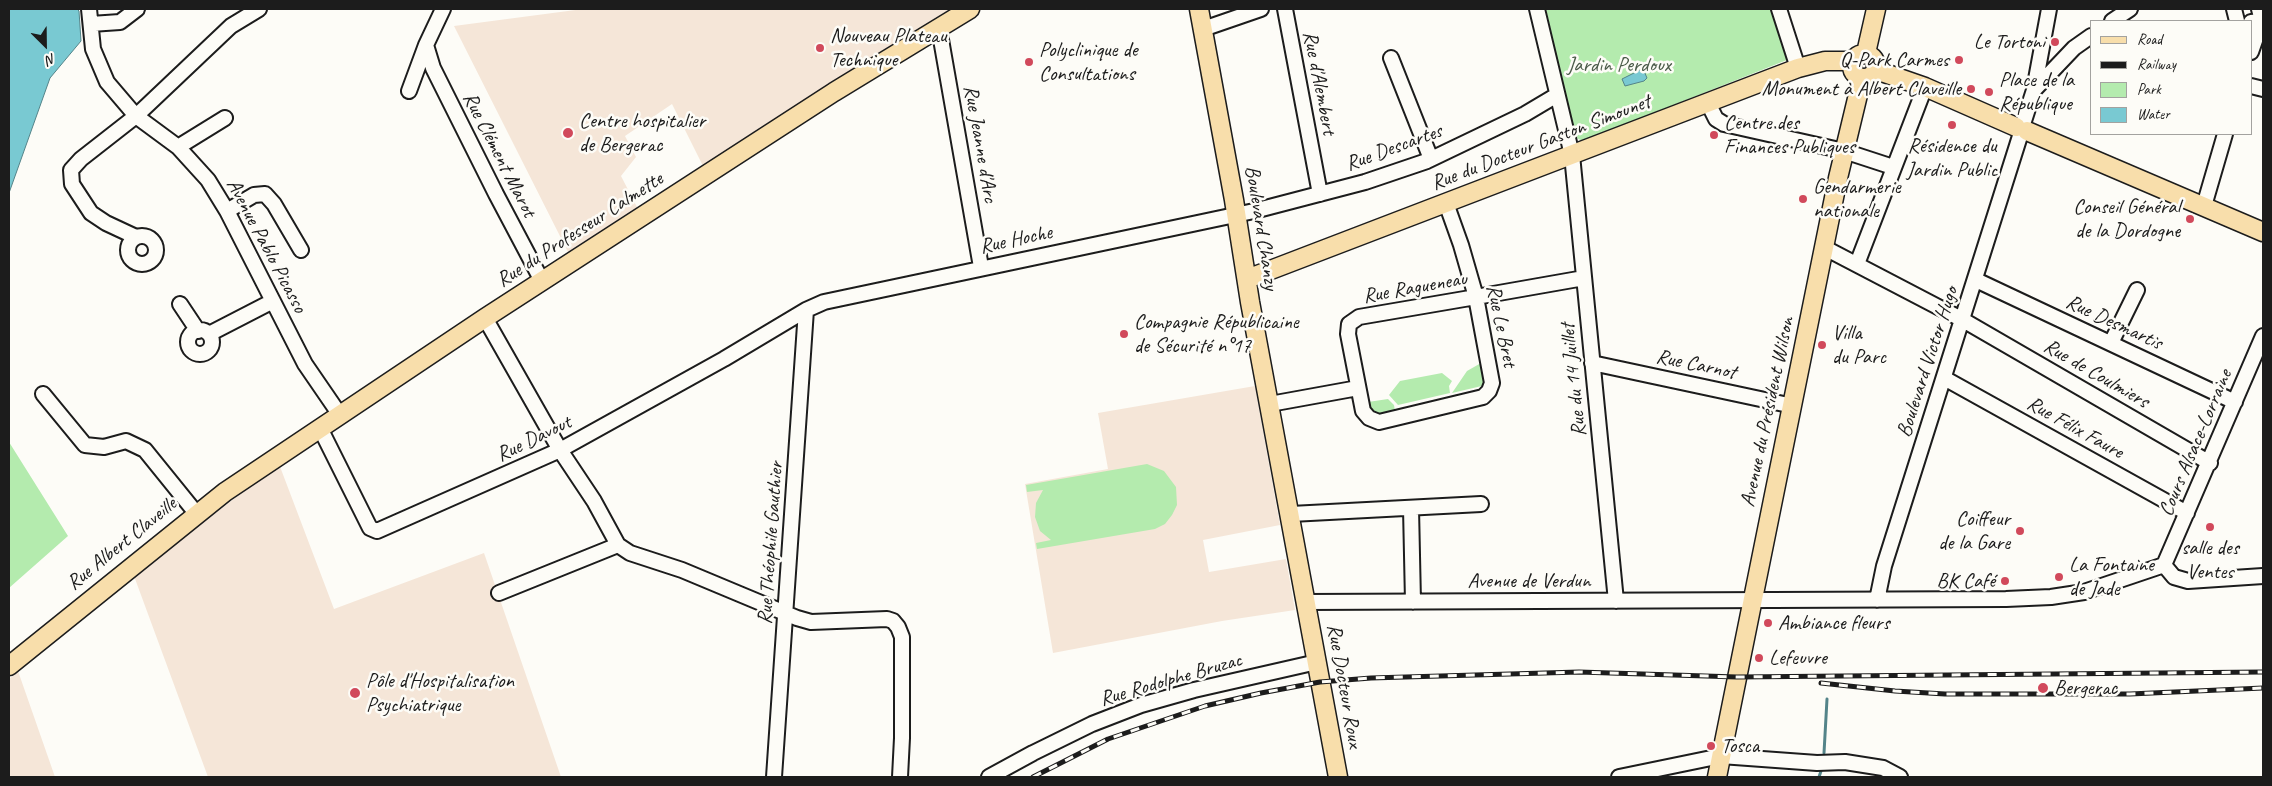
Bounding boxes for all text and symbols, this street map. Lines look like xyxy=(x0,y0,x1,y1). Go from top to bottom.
north arrow xyxy=(20,20,70,70)
legend xyxy=(2090,20,2252,135)
place label: Nouveau Plateau Technique xyxy=(830,23,946,73)
street label: Rue d'Alembert xyxy=(1297,29,1341,137)
place label: Le Tortoni xyxy=(1974,29,2045,55)
text: Road xyxy=(2137,30,2162,49)
marker: Le Tortoni xyxy=(2049,36,2061,48)
place label: Polyclinique de Consultations xyxy=(1039,37,1138,87)
marker: Nouveau Plateau Technique xyxy=(814,42,826,54)
place label: Q-Park Carmes xyxy=(1840,47,1949,73)
text: N xyxy=(44,50,58,69)
park label: Jardin Perdoux xyxy=(1567,52,1671,78)
marker: Q-Park Carmes xyxy=(1953,54,1965,66)
text: Railway xyxy=(2137,55,2176,74)
marker: Polyclinique de Consultations xyxy=(1023,56,1035,68)
place label: Place de la République xyxy=(1999,67,2074,117)
place label: Monument à Albert Claveille xyxy=(1762,76,1961,102)
text: Park xyxy=(2137,80,2161,99)
street label: Rue Jeanne d'Arc xyxy=(957,83,1003,205)
marker: Monument à Albert Claveille xyxy=(1965,83,1977,95)
marker: Place de la République xyxy=(1983,86,1995,98)
street label: Rue Clément Marot xyxy=(457,88,541,222)
street label: Rue du Docteur Gaston Simounet xyxy=(1428,90,1654,196)
text: Water xyxy=(2137,105,2170,124)
place label: Centre hospitalier de Bergerac xyxy=(579,108,705,158)
place label: Centre des Finances Publiques xyxy=(1724,110,1855,160)
street label: Rue Descartes xyxy=(1342,119,1446,177)
marker: Résidence du Jardin Public xyxy=(1946,119,1958,131)
marker: Centre hospitalier de Bergerac xyxy=(561,126,575,140)
marker: Centre des Finances Publiques xyxy=(1708,129,1720,141)
place label: Résidence du Jardin Public xyxy=(1907,133,1997,183)
street label: Boulevard Chanzy xyxy=(1239,164,1283,292)
street label: Rue du Professeur Calmette xyxy=(492,167,668,293)
place label: Gendarmerie nationale xyxy=(1813,174,1901,224)
street label: Avenue Pablo Picasso xyxy=(220,175,312,317)
marker: Gendarmerie nationale xyxy=(1797,193,1809,205)
place label: Conseil Général de la Dordogne xyxy=(2073,194,2180,244)
marker: Conseil Général de la Dordogne xyxy=(2184,213,2196,225)
street label: Rue Hoche xyxy=(977,220,1055,260)
street label: Rue Ragueneau xyxy=(1361,266,1469,310)
street label: Rue Le Bret xyxy=(1480,283,1522,369)
street label: Boulevard Victor Hugo xyxy=(1892,284,1964,440)
street label: Rue Desmartis xyxy=(2062,290,2166,356)
place label: Compagnie Républicaine de Sécurité n°17 xyxy=(1134,309,1299,359)
street label: Avenue du Président Wilson xyxy=(1736,315,1800,509)
place label: Villa du Parc xyxy=(1832,320,1886,370)
street label: Rue du 14 Juillet xyxy=(1556,322,1592,438)
marker: Compagnie Républicaine de Sécurité n°17 xyxy=(1118,328,1130,340)
street label: Rue de Coulmiers xyxy=(2039,334,2153,414)
marker: Villa du Parc xyxy=(1816,339,1828,351)
street label: Rue Carnot xyxy=(1654,344,1738,386)
street label: Cours Alsace-Lorraine xyxy=(2154,366,2238,520)
street label: Rue Félix Faure xyxy=(2022,391,2128,465)
street label: Rue Davout xyxy=(492,410,576,468)
street label: Rue Théophile Gauthier xyxy=(753,461,789,625)
street label: Rue Albert Claveille xyxy=(62,492,182,596)
place label: Coiffeur de la Gare xyxy=(1938,506,2010,556)
marker: salle des Ventes xyxy=(2204,521,2216,533)
marker: Coiffeur de la Gare xyxy=(2014,525,2026,537)
place label: salle des Ventes xyxy=(2181,535,2239,585)
place label: La Fontaine de Jade xyxy=(2069,552,2154,602)
street label: Avenue de Verdun xyxy=(1467,568,1591,594)
place label: BK Café xyxy=(1937,568,1995,594)
marker: La Fontaine de Jade xyxy=(2053,571,2065,583)
marker: BK Café xyxy=(1999,575,2011,587)
place label: Ambiance fleurs xyxy=(1778,610,1890,636)
marker: Ambiance fleurs xyxy=(1762,617,1774,629)
street label: Rue Docteur Roux xyxy=(1321,622,1367,750)
place label: Lefeuvre xyxy=(1769,645,1827,671)
street label: Rue Rodolphe Bruzac xyxy=(1097,648,1245,712)
marker: Lefeuvre xyxy=(1753,652,1765,664)
place label: Pôle d'Hospitalisation Psychiatrique xyxy=(366,668,514,718)
place label: Bergerac xyxy=(2054,675,2117,701)
marker: Bergerac xyxy=(2036,681,2050,695)
marker: Pôle d'Hospitalisation Psychiatrique xyxy=(348,686,362,700)
place label: Tosca xyxy=(1721,733,1759,759)
marker: Tosca xyxy=(1705,740,1717,752)

